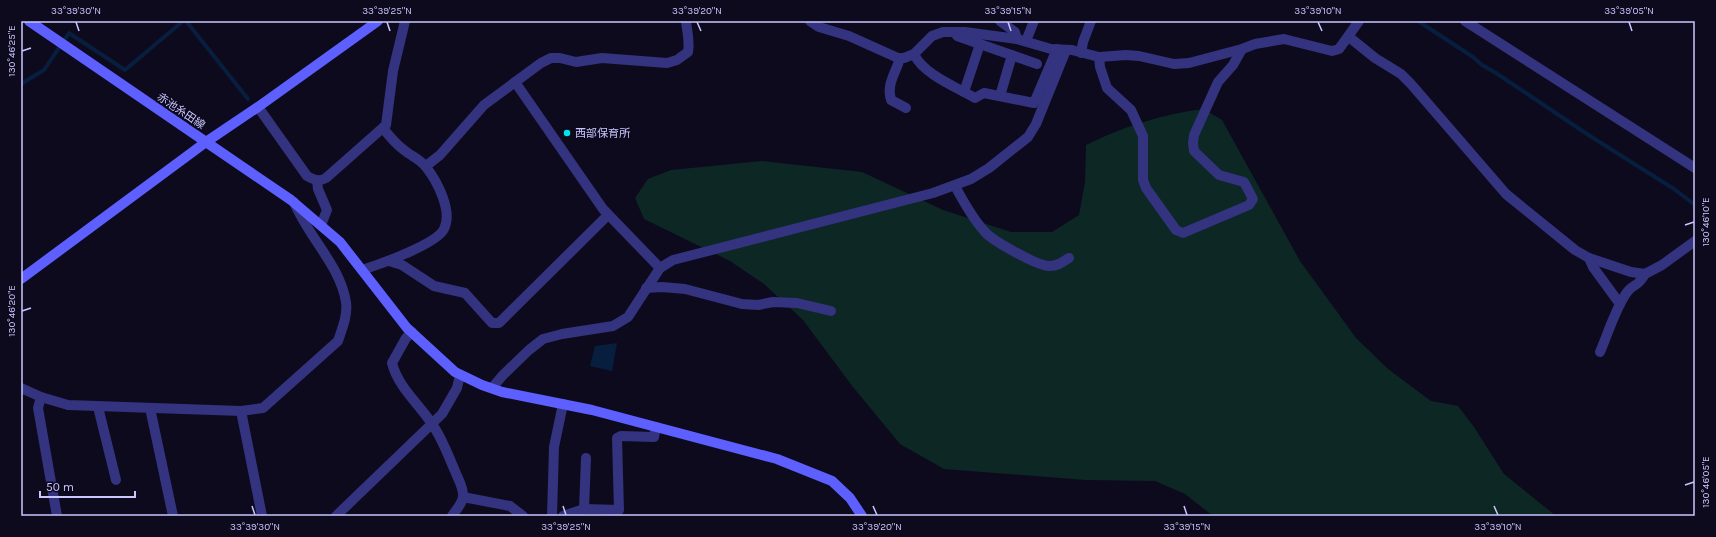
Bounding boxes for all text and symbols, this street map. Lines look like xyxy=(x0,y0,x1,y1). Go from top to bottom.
text: 33°39'30"N xyxy=(51,5,101,17)
text: 33°39'25"N xyxy=(362,5,412,17)
text: 33°39'20"N xyxy=(672,5,722,17)
text: 33°39'15"N xyxy=(984,5,1032,17)
text: 33°39'10"N xyxy=(1294,5,1342,17)
text: 33°39'05"N xyxy=(1604,5,1654,17)
text: 130°46'25"E xyxy=(6,25,18,77)
street label: 赤池糸田線 xyxy=(155,90,207,132)
place label: 西部保育所 xyxy=(575,127,631,140)
marker: 西部保育所 xyxy=(562,128,572,138)
text: 130°46'10"E xyxy=(1700,197,1712,247)
text: 130°46'20"E xyxy=(6,285,18,337)
text: 130°46'05"E xyxy=(1700,456,1712,508)
scale bar xyxy=(40,473,135,499)
text: 50 m xyxy=(46,480,74,494)
text: 33°39'30"N xyxy=(230,521,280,533)
text: 33°39'25"N xyxy=(541,521,591,533)
text: 33°39'20"N xyxy=(852,521,902,533)
text: 33°39'15"N xyxy=(1163,521,1211,533)
text: 33°39'10"N xyxy=(1474,521,1522,533)

